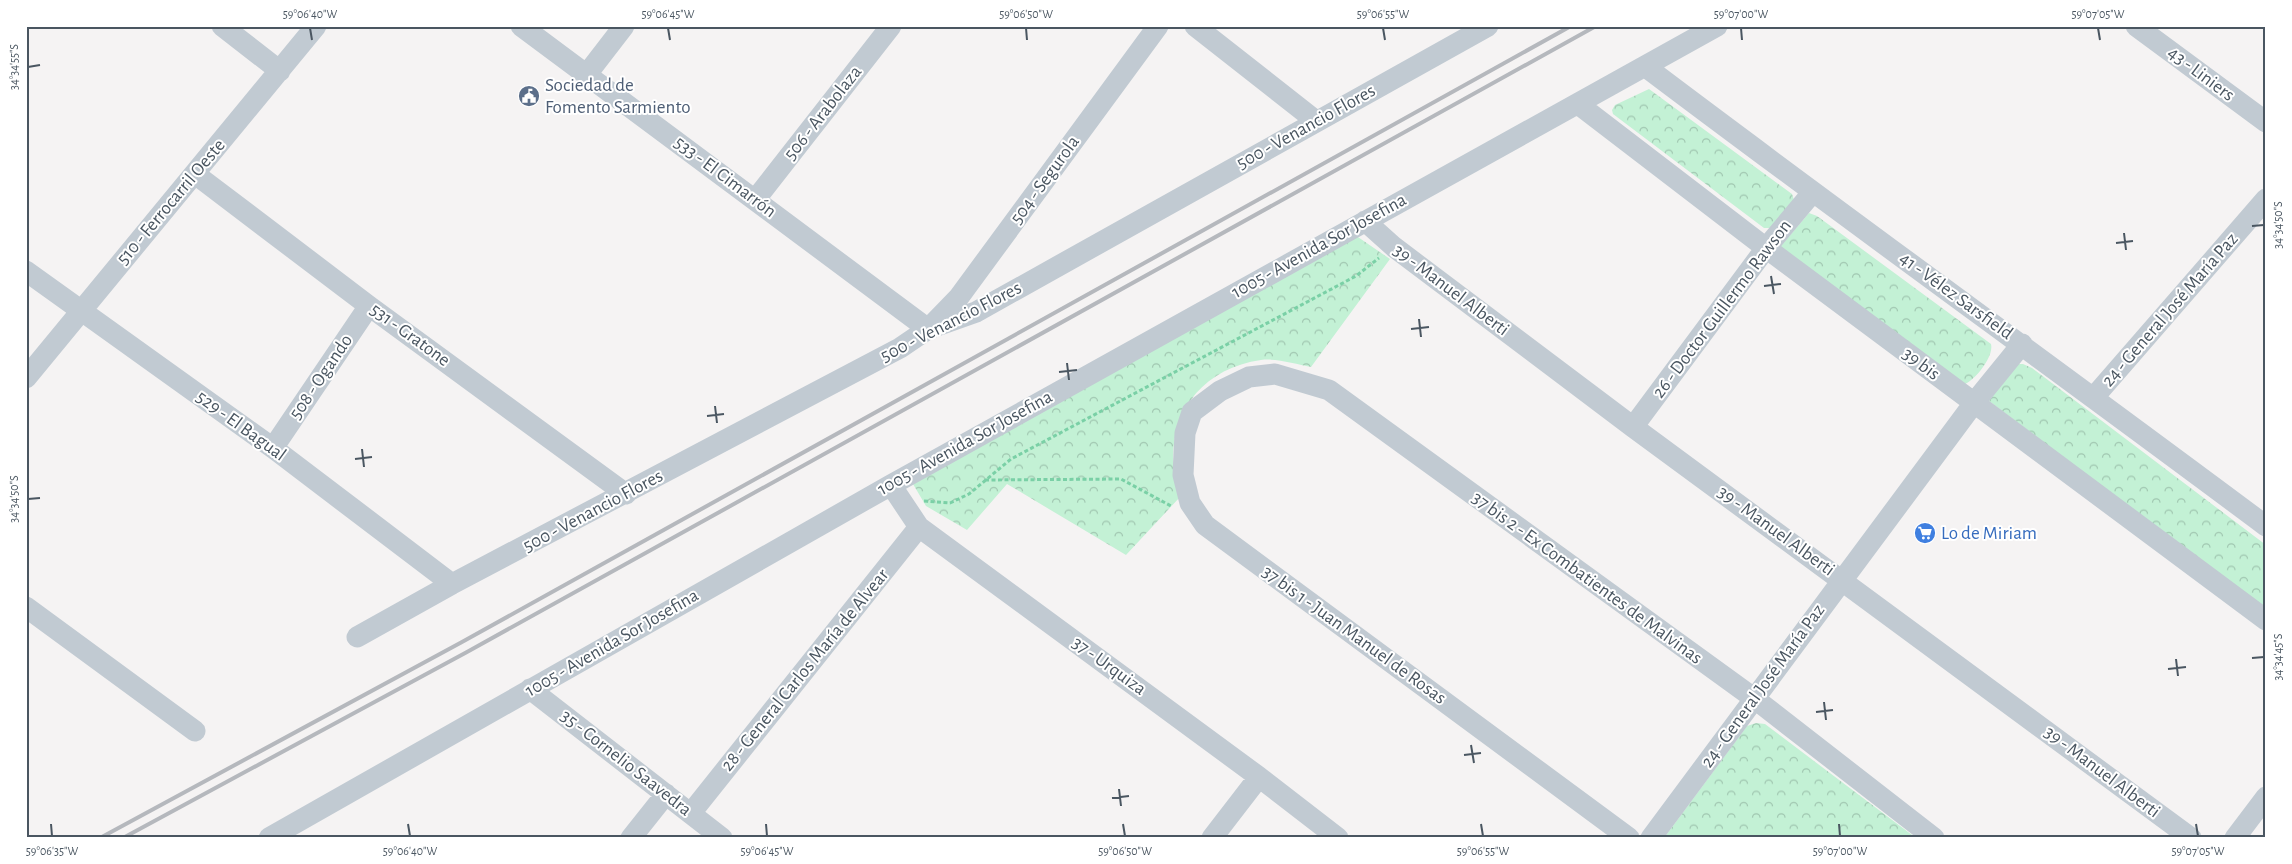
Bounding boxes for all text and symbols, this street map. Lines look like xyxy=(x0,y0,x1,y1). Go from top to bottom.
text: 59°06'40"W xyxy=(283,8,338,20)
text: 59°06'45"W xyxy=(641,8,695,20)
text: 59°06'50"W xyxy=(999,8,1053,20)
text: 59°06'55"W xyxy=(1357,8,1409,20)
text: 59°07'00"W xyxy=(1714,8,1768,20)
text: 59°07'05"W xyxy=(2071,8,2125,20)
street label: 43 - Liniers xyxy=(2164,43,2238,105)
text: 34°34'55"S xyxy=(8,44,20,90)
street label: 506 - Arabolaza xyxy=(781,62,866,164)
place label: Sociedad de Fomento Sarmiento xyxy=(545,76,691,117)
street label: 500 - Venancio Flores xyxy=(1233,81,1379,173)
public building icon: Sociedad de Fomento Sarmiento xyxy=(517,84,541,108)
street label: 504 - Segurola xyxy=(1007,132,1083,228)
street label: 533 - El Cimarrón xyxy=(671,133,779,221)
street label: 510 - Ferrocarril Oeste xyxy=(113,136,229,268)
street label: 1005 - Avenida Sor Josefina xyxy=(1228,190,1410,302)
text: 34°34'50"S xyxy=(2272,201,2284,249)
street label: 26 - Doctor Guillermo Rawson xyxy=(1649,216,1795,402)
street label: 24 - General José María Paz xyxy=(2098,229,2242,390)
street label: 39 - Manuel Alberti xyxy=(1390,240,1512,340)
street label: 41 - Vélez Sarsfield xyxy=(1896,249,2016,343)
street label: 500 - Venancio Flores xyxy=(878,278,1024,366)
street label: 531 - Gratone xyxy=(367,300,453,370)
street label: 508 - Ogando xyxy=(286,331,356,423)
street label: 39 bis xyxy=(1899,344,1943,384)
street label: 529 - El Bagual xyxy=(193,387,289,465)
street label: 1005 - Avenida Sor Josefina xyxy=(874,387,1056,499)
street label: 500 - Venancio Flores xyxy=(520,466,666,556)
text: 34°34'50"S xyxy=(8,475,20,523)
street label: 39 - Manuel Alberti xyxy=(1714,482,1838,580)
street label: 37 bis 2 - Ex Combatientes de Malvinas xyxy=(1468,488,1706,668)
supermarket icon: Lo de Miriam xyxy=(1913,521,1937,545)
place label: Lo de Miriam xyxy=(1941,524,2037,543)
street label: 37 bis 1 - Juan Manuel de Rosas xyxy=(1259,562,1449,708)
street label: 28 - General Carlos María de Alvear xyxy=(718,565,892,775)
street label: 1005 - Avenida Sor Josefina xyxy=(522,585,702,700)
street label: 24 - General José María Paz xyxy=(1698,601,1829,771)
street label: 37 - Urquiza xyxy=(1069,633,1150,699)
text: 34°34'45"S xyxy=(2272,633,2284,680)
street label: 35 - Cornelio Saavedra xyxy=(557,706,695,820)
street label: 39 - Manuel Alberti xyxy=(2041,722,2163,822)
text: 59°06'35"W xyxy=(26,845,78,857)
text: 59°06'40"W xyxy=(383,845,438,857)
text: 59°06'45"W xyxy=(740,845,794,857)
text: 59°06'50"W xyxy=(1098,845,1152,857)
text: 59°06'55"W xyxy=(1457,845,1509,857)
text: 59°07'00"W xyxy=(1813,845,1867,857)
text: 59°07'05"W xyxy=(2171,845,2225,857)

